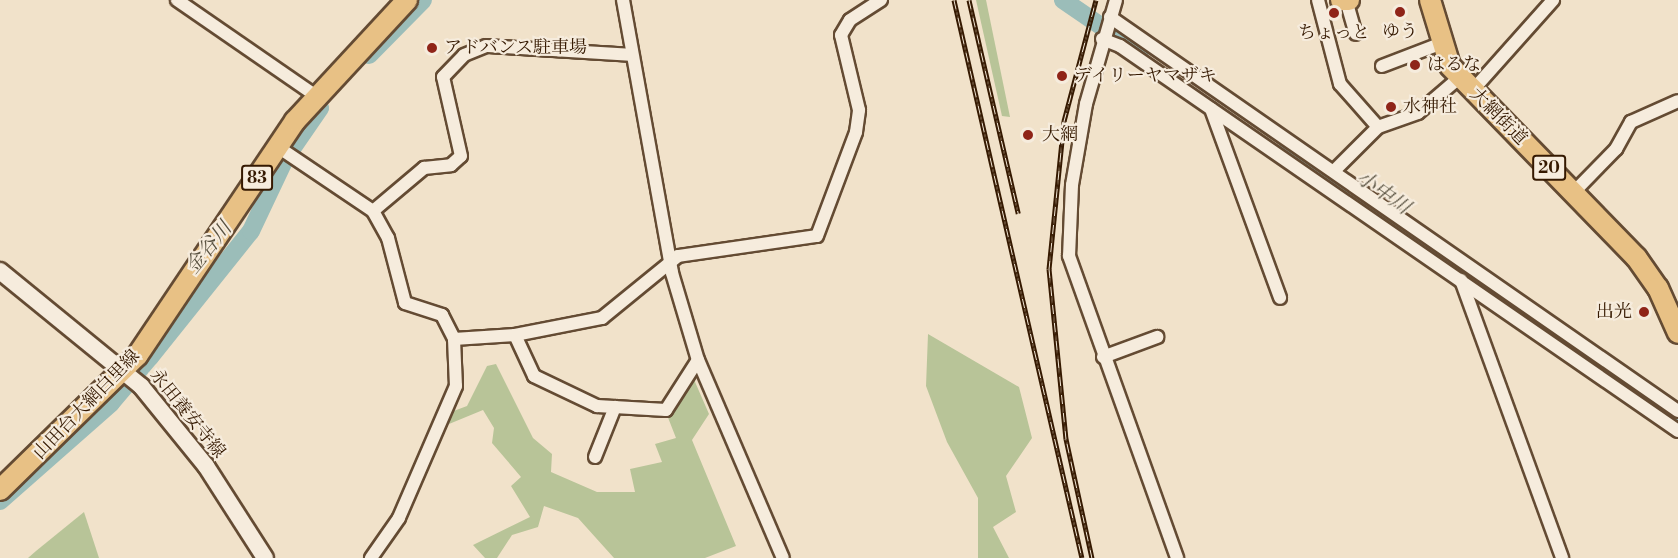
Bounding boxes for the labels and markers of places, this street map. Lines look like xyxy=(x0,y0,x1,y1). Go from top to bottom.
marker: ゆう xyxy=(1393,5,1407,19)
marker: ちょっと xyxy=(1327,6,1341,20)
place label: ゆう xyxy=(1382,21,1418,43)
place label: ちょっと xyxy=(1298,22,1370,44)
place label: アドバンス駐車場 xyxy=(444,37,588,59)
marker: アドバンス駐車場 xyxy=(425,41,439,55)
place label: はるな xyxy=(1427,54,1481,76)
marker: はるな xyxy=(1408,58,1422,72)
place label: デイリーヤマザキ xyxy=(1074,65,1218,87)
marker: デイリーヤマザキ xyxy=(1055,69,1069,83)
place label: 水神社 xyxy=(1403,96,1457,118)
marker: 水神社 xyxy=(1384,100,1398,114)
place label: 大網 xyxy=(1042,124,1078,146)
marker: 大網 xyxy=(1019,126,1037,144)
place label: 出光 xyxy=(1596,301,1632,323)
marker: 出光 xyxy=(1637,305,1651,319)

